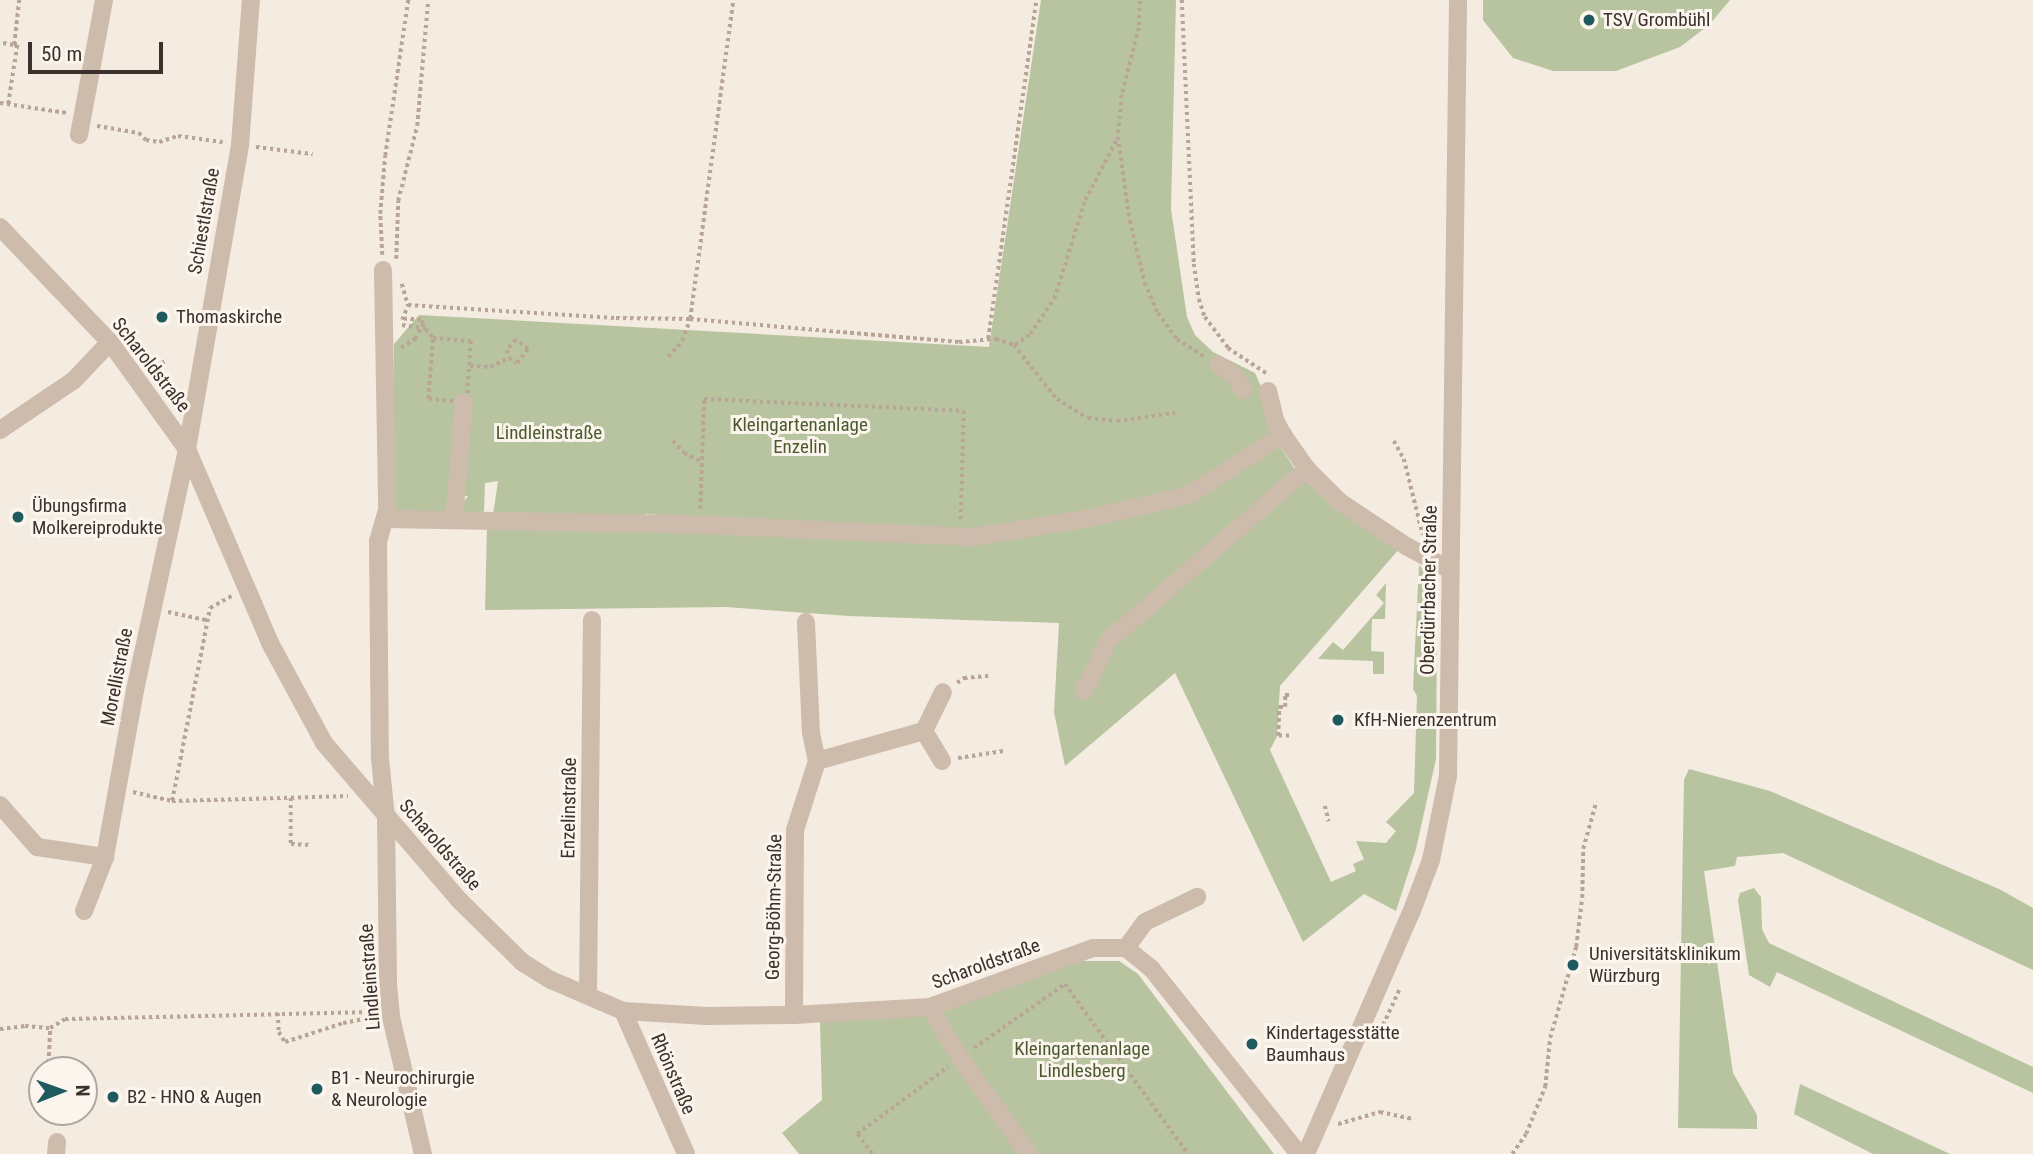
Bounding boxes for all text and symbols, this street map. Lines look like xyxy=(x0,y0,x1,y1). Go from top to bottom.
place label: TSV Grombühl xyxy=(1603,9,1710,31)
marker: TSV Grombühl xyxy=(1581,12,1597,28)
scale bar xyxy=(32,28,166,72)
text: 50 m xyxy=(41,42,82,66)
street label: Schiestlstraße xyxy=(183,166,225,276)
place label: Thomaskirche xyxy=(176,306,282,328)
marker: Thomaskirche xyxy=(154,309,170,325)
street label: Scharoldstraße xyxy=(107,313,195,417)
park label: Kleingartenanlage Enzelin xyxy=(732,414,868,458)
park label: Lindleinstraße xyxy=(496,422,602,444)
place label: Übungsfirma Molkereiprodukte xyxy=(32,495,163,539)
street label: Oberdürrbacher Straße xyxy=(1416,505,1442,675)
marker: Übungsfirma Molkereiprodukte xyxy=(10,509,26,525)
street label: Morellistraße xyxy=(96,626,138,728)
place label: KfH-Nierenzentrum xyxy=(1354,709,1497,731)
marker: KfH-Nierenzentrum xyxy=(1328,710,1348,730)
street label: Enzelinstraße xyxy=(557,757,581,859)
street label: Scharoldstraße xyxy=(394,795,486,895)
street label: Georg-Böhm-Straße xyxy=(761,834,787,980)
street label: Lindleinstraße xyxy=(355,923,385,1031)
street label: Scharoldstraße xyxy=(929,934,1043,994)
place label: Universitätsklinikum Würzburg xyxy=(1589,943,1741,987)
marker: Universitätsklinikum Würzburg xyxy=(1563,955,1583,975)
place label: Kindertagesstätte Baumhaus xyxy=(1266,1022,1400,1066)
street label: Rhönstraße xyxy=(646,1030,700,1118)
marker: Kindertagesstätte Baumhaus xyxy=(1244,1036,1260,1052)
park label: Kleingartenanlage Lindlesberg xyxy=(1014,1038,1150,1082)
north arrow xyxy=(28,1056,98,1126)
place label: B1 - Neurochirurgie & Neurologie xyxy=(331,1067,475,1111)
marker: B1 - Neurochirurgie & Neurologie xyxy=(309,1081,325,1097)
text: N xyxy=(71,1085,94,1097)
place label: B2 - HNO & Augen xyxy=(127,1086,262,1108)
marker: B2 - HNO & Augen xyxy=(105,1089,121,1105)

